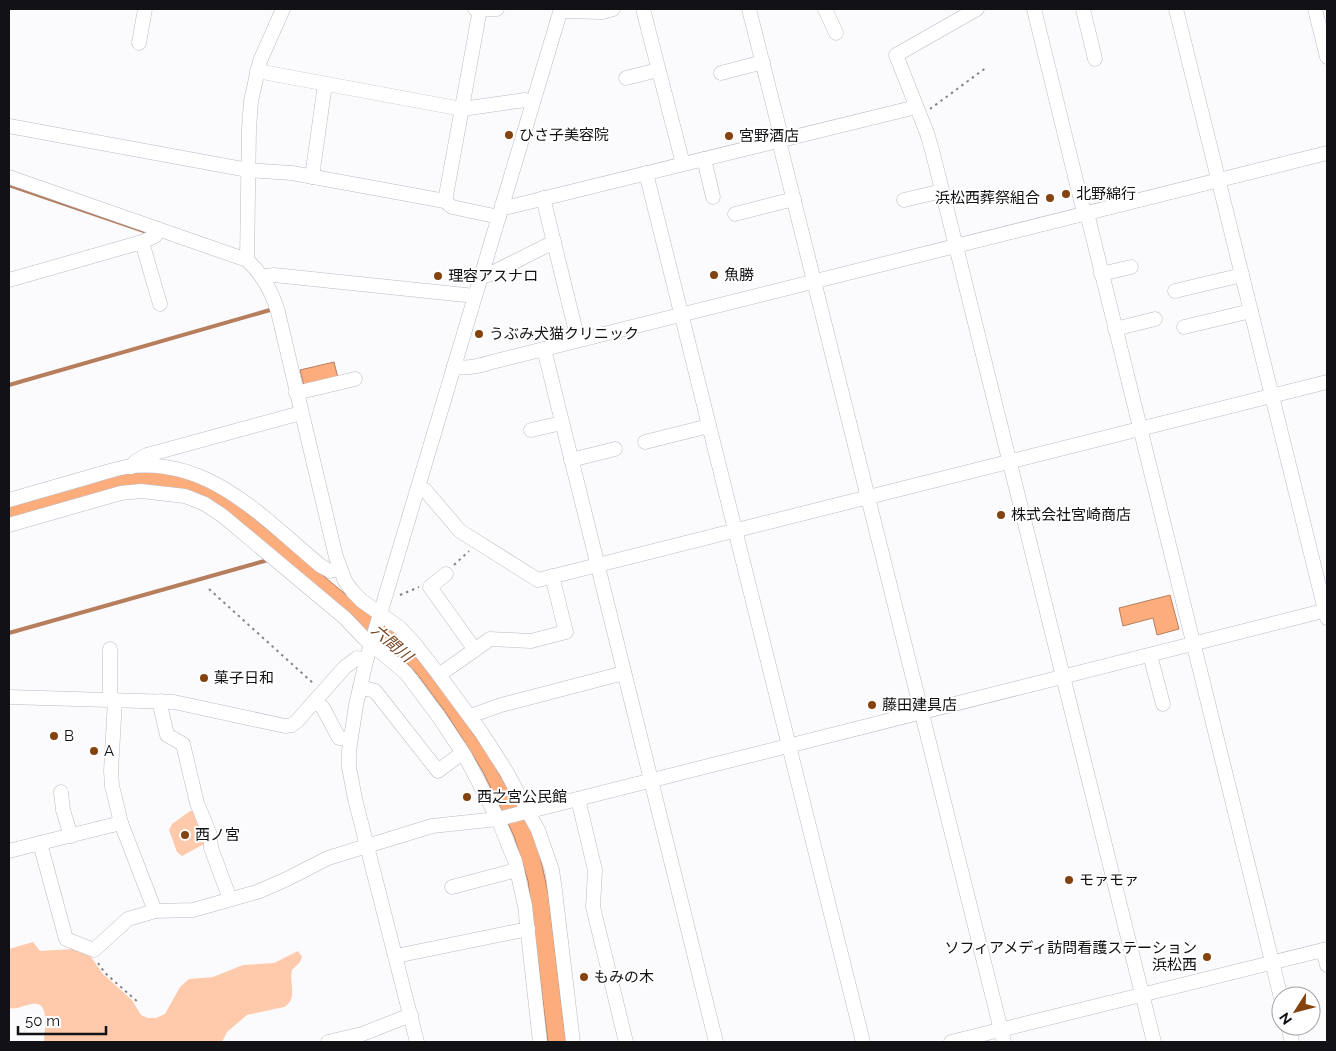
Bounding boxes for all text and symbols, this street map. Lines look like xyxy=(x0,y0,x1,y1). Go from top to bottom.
place label: ひさ子美容院 xyxy=(519,126,609,144)
place label: 宮野酒店 xyxy=(739,127,799,145)
marker: ひさ子美容院 xyxy=(503,129,515,141)
marker: 宮野酒店 xyxy=(723,130,735,142)
place label: 北野綿行 xyxy=(1076,185,1136,203)
marker: 北野綿行 xyxy=(1060,188,1072,200)
place label: 浜松西葬祭組合 xyxy=(935,189,1040,207)
marker: 浜松西葬祭組合 xyxy=(1044,192,1056,204)
place label: 魚勝 xyxy=(724,266,754,284)
place label: 理容アスナロ xyxy=(448,267,538,285)
marker: 魚勝 xyxy=(708,269,720,281)
marker: 理容アスナロ xyxy=(432,270,444,282)
place label: うぶみ犬猫クリニック xyxy=(489,325,639,343)
marker: うぶみ犬猫クリニック xyxy=(473,328,485,340)
place label: 株式会社宮崎商店 xyxy=(1011,506,1131,524)
marker: 株式会社宮崎商店 xyxy=(995,509,1007,521)
water label: 六間川 xyxy=(368,620,418,667)
place label: 菓子日和 xyxy=(214,669,274,687)
marker: 菓子日和 xyxy=(198,672,210,684)
place label: 藤田建具店 xyxy=(882,696,957,714)
marker: 藤田建具店 xyxy=(866,699,878,711)
place label: B xyxy=(64,727,74,745)
marker: B xyxy=(48,730,60,742)
place label: A xyxy=(104,742,114,760)
marker: A xyxy=(88,745,100,757)
place label: 西之宮公民館 xyxy=(477,788,567,806)
marker: 西之宮公民館 xyxy=(461,791,473,803)
place label: 西ノ宮 xyxy=(195,826,240,844)
marker: 西ノ宮 xyxy=(179,829,191,841)
place label: モァモァ xyxy=(1079,871,1139,889)
marker: モァモァ xyxy=(1063,874,1075,886)
place label: ソフィアメディ訪問看護ステーション 浜松西 xyxy=(944,939,1197,974)
marker: ソフィアメディ訪問看護ステーション 浜松西 xyxy=(1201,951,1213,963)
place label: もみの木 xyxy=(594,968,654,986)
marker: もみの木 xyxy=(578,971,590,983)
north arrow xyxy=(1271,986,1321,1036)
scale bar xyxy=(18,1004,105,1036)
text: N xyxy=(1276,1010,1295,1028)
text: 50 m xyxy=(25,1012,60,1030)

